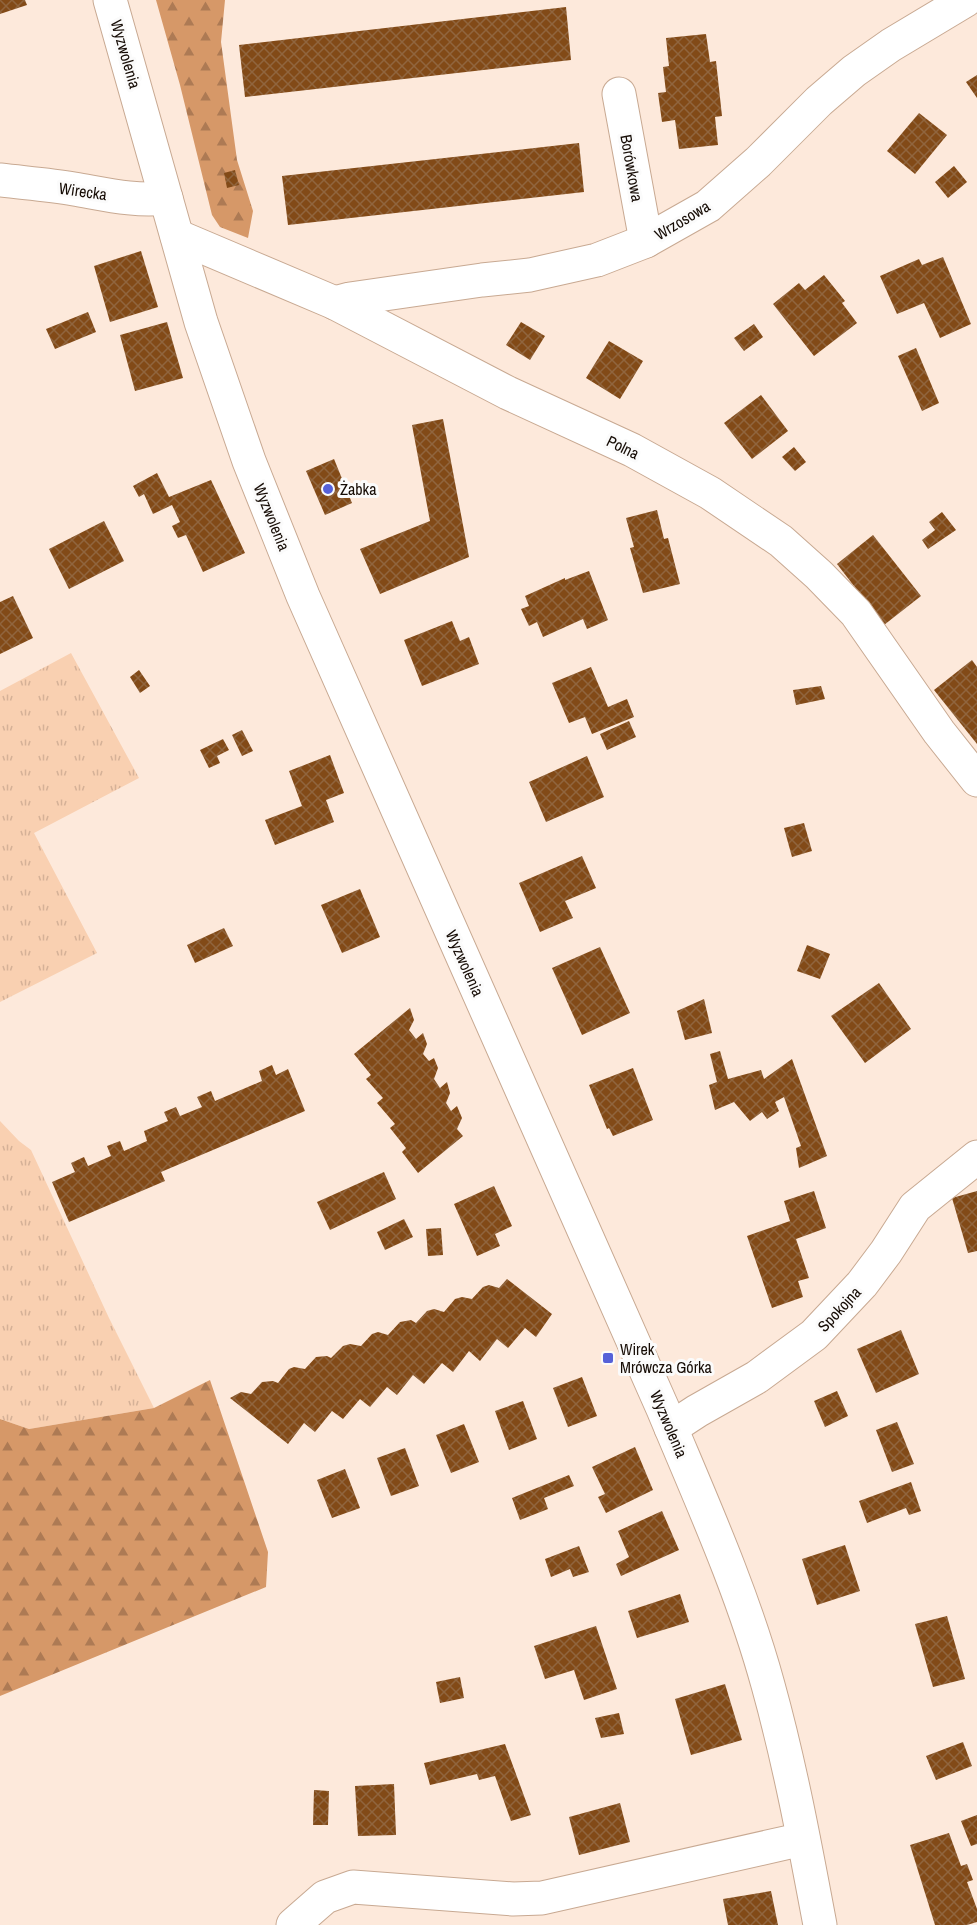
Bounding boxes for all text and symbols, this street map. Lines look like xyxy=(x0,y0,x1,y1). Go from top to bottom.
street label: Wyzwolenia xyxy=(106,17,146,92)
street label: Borówkowa xyxy=(615,133,649,204)
street label: Wirecka xyxy=(58,177,109,205)
street label: Wrzosowa xyxy=(650,194,714,245)
street label: Polna xyxy=(603,430,644,465)
place label: Żabka xyxy=(340,478,377,500)
street label: Wyzwolenia xyxy=(249,480,296,555)
marker: Żabka xyxy=(321,482,335,496)
street label: Wyzwolenia xyxy=(441,926,490,1000)
street label: Spokojna xyxy=(812,1281,866,1337)
place label: Wirek Mrówcza Górka xyxy=(620,1338,713,1378)
marker: Wirek Mrówcza Górka xyxy=(601,1351,615,1365)
street label: Wyzwolenia xyxy=(645,1387,693,1461)

